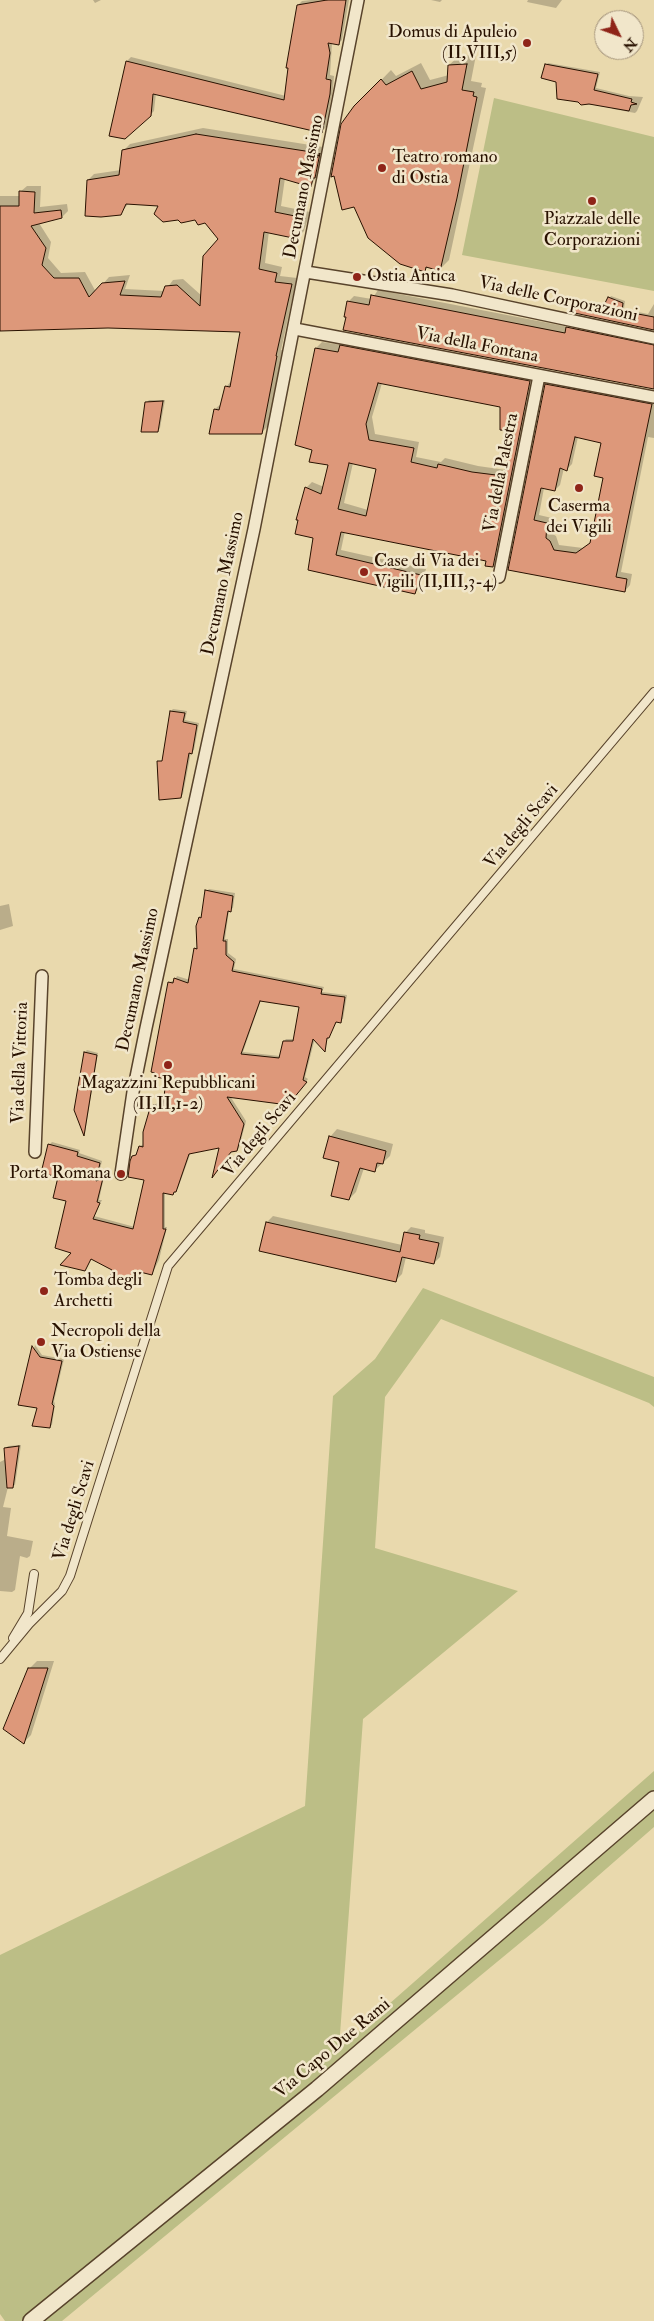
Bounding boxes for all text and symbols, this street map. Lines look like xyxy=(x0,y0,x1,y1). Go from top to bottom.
north arrow xyxy=(594,10,644,60)
place label: Domus di Apuleio (II,VIII,5) xyxy=(388,22,517,64)
text: N xyxy=(619,34,640,55)
marker: Domus di Apuleio (II,VIII,5) xyxy=(521,37,533,49)
street label: Decumano Massimo xyxy=(280,113,330,261)
place label: Teatro romano di Ostia xyxy=(392,147,498,190)
marker: Teatro romano di Ostia xyxy=(376,162,388,174)
marker: Piazzale delle Corporazioni xyxy=(586,195,598,207)
place label: Piazzale delle Corporazioni xyxy=(544,209,640,252)
place label: Ostia Antica xyxy=(367,266,455,288)
marker: Ostia Antica xyxy=(351,271,363,283)
street label: Via delle Corporazioni xyxy=(476,273,640,327)
street label: Via della Fontana xyxy=(414,324,540,368)
street label: Via della Palestra xyxy=(480,411,524,535)
marker: Caserma dei Vigili xyxy=(573,482,585,494)
place label: Caserma dei Vigili xyxy=(546,496,612,538)
street label: Decumano Massimo xyxy=(198,510,250,658)
place label: Case di Via dei Vigili (II,III,3-4) xyxy=(374,551,497,594)
marker: Case di Via dei Vigili (II,III,3-4) xyxy=(358,566,370,578)
street label: Via degli Scavi xyxy=(480,780,564,874)
street label: Decumano Massimo xyxy=(113,906,165,1054)
street label: Via della Vittoria xyxy=(8,1002,34,1124)
marker: Magazzini Repubblicani (II,II,1-2) xyxy=(162,1059,174,1071)
place label: Magazzini Repubblicani (II,II,1-2) xyxy=(80,1073,256,1116)
street label: Via degli Scavi xyxy=(218,1088,302,1182)
place label: Porta Romana xyxy=(9,1163,111,1185)
marker: Porta Romana xyxy=(115,1168,127,1180)
place label: Tomba degli Archetti xyxy=(54,1270,142,1312)
marker: Tomba degli Archetti xyxy=(38,1285,50,1297)
place label: Necropoli della Via Ostiense xyxy=(51,1321,161,1364)
marker: Necropoli della Via Ostiense xyxy=(35,1336,47,1348)
street label: Via degli Scavi xyxy=(49,1458,101,1564)
street label: Via Capo Due Rami xyxy=(271,1994,395,2104)

